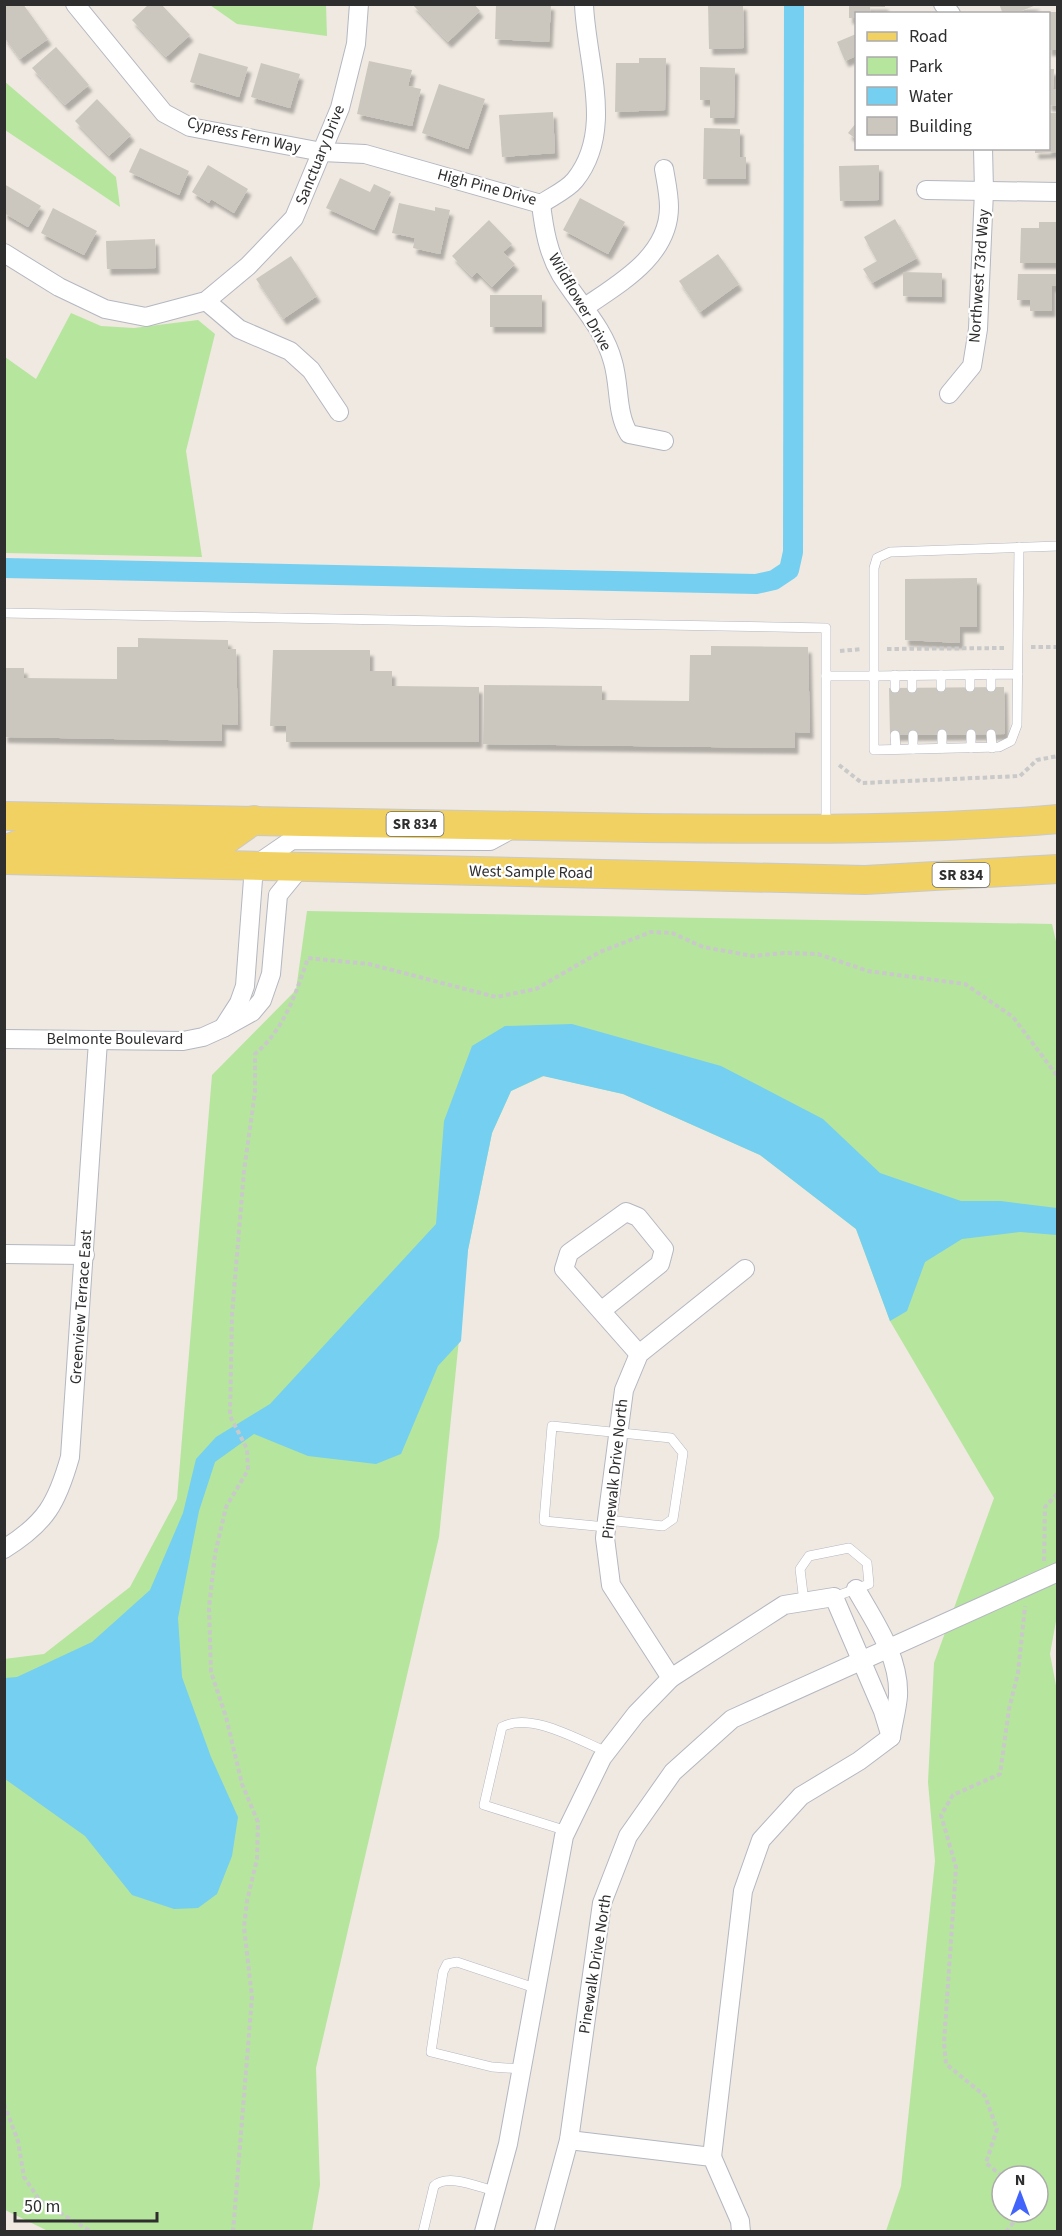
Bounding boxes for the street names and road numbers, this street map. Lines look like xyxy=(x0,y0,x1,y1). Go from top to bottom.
street label: Sanctuary Drive xyxy=(290,102,350,208)
street label: Cypress Fern Way xyxy=(185,111,304,159)
street label: High Pine Drive xyxy=(435,163,539,211)
street label: Northwest 73rd Way xyxy=(963,208,995,344)
street label: Wildflower Drive xyxy=(543,249,617,355)
road number: SR 834 xyxy=(386,812,444,836)
street label: West Sample Road xyxy=(469,860,593,884)
road number: SR 834 xyxy=(932,863,990,887)
street label: Belmonte Boulevard xyxy=(47,1028,183,1050)
street label: Greenview Terrace East xyxy=(65,1229,97,1385)
street label: Pinewalk Drive North xyxy=(597,1398,633,1540)
street label: Pinewalk Drive North xyxy=(573,1893,617,2035)

